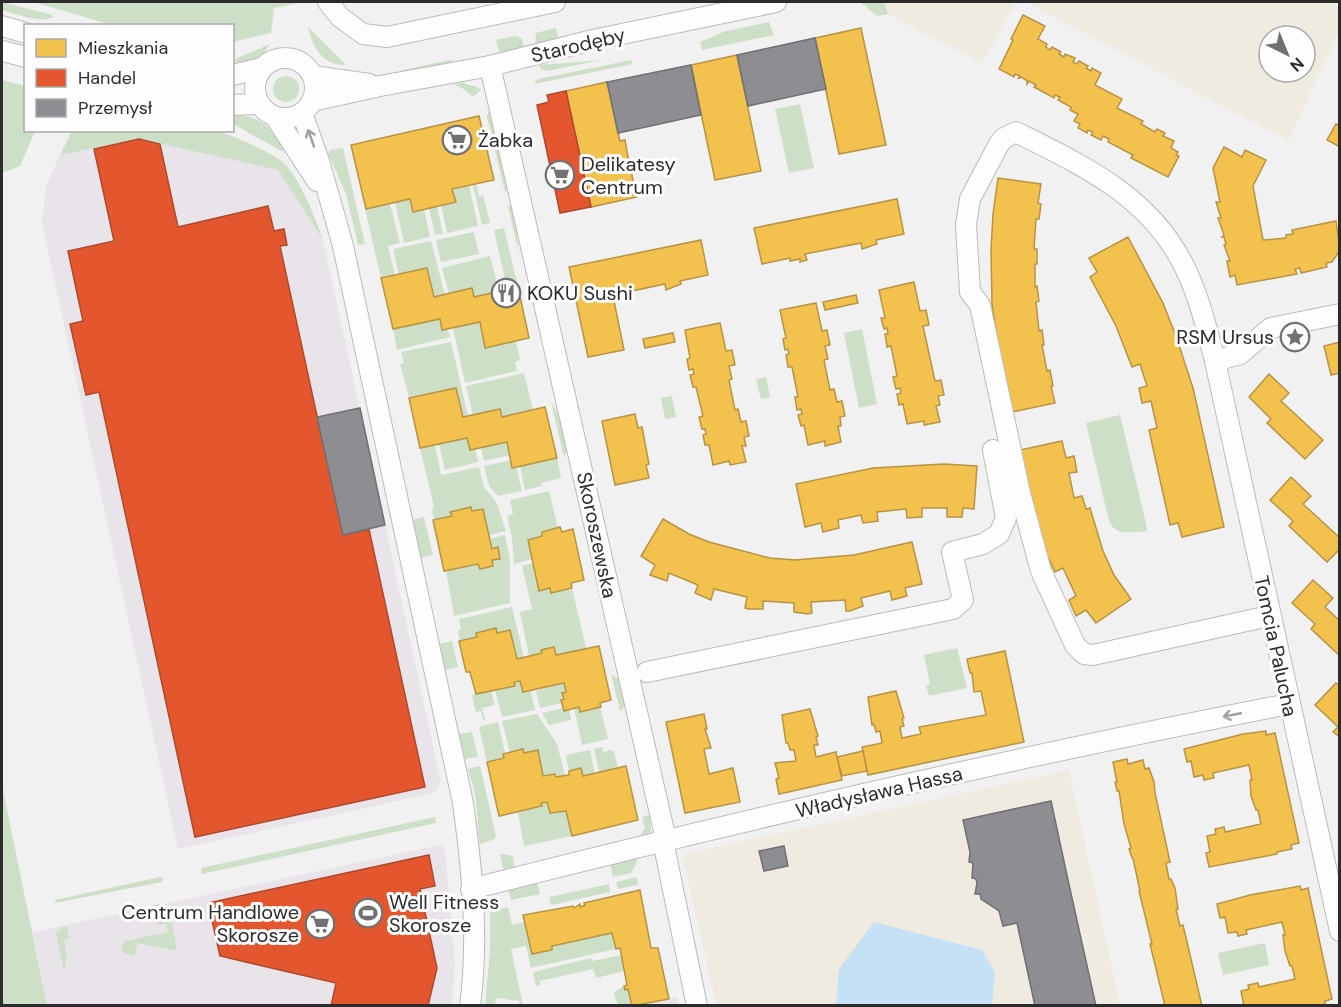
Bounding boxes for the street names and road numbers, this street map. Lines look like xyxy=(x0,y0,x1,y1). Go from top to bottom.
street label: Starodęby xyxy=(528,22,628,68)
street label: Skoroszewska xyxy=(571,470,623,600)
street label: Tomcia Palucha xyxy=(1248,573,1304,719)
street label: Władysława Hassa xyxy=(793,760,965,824)

